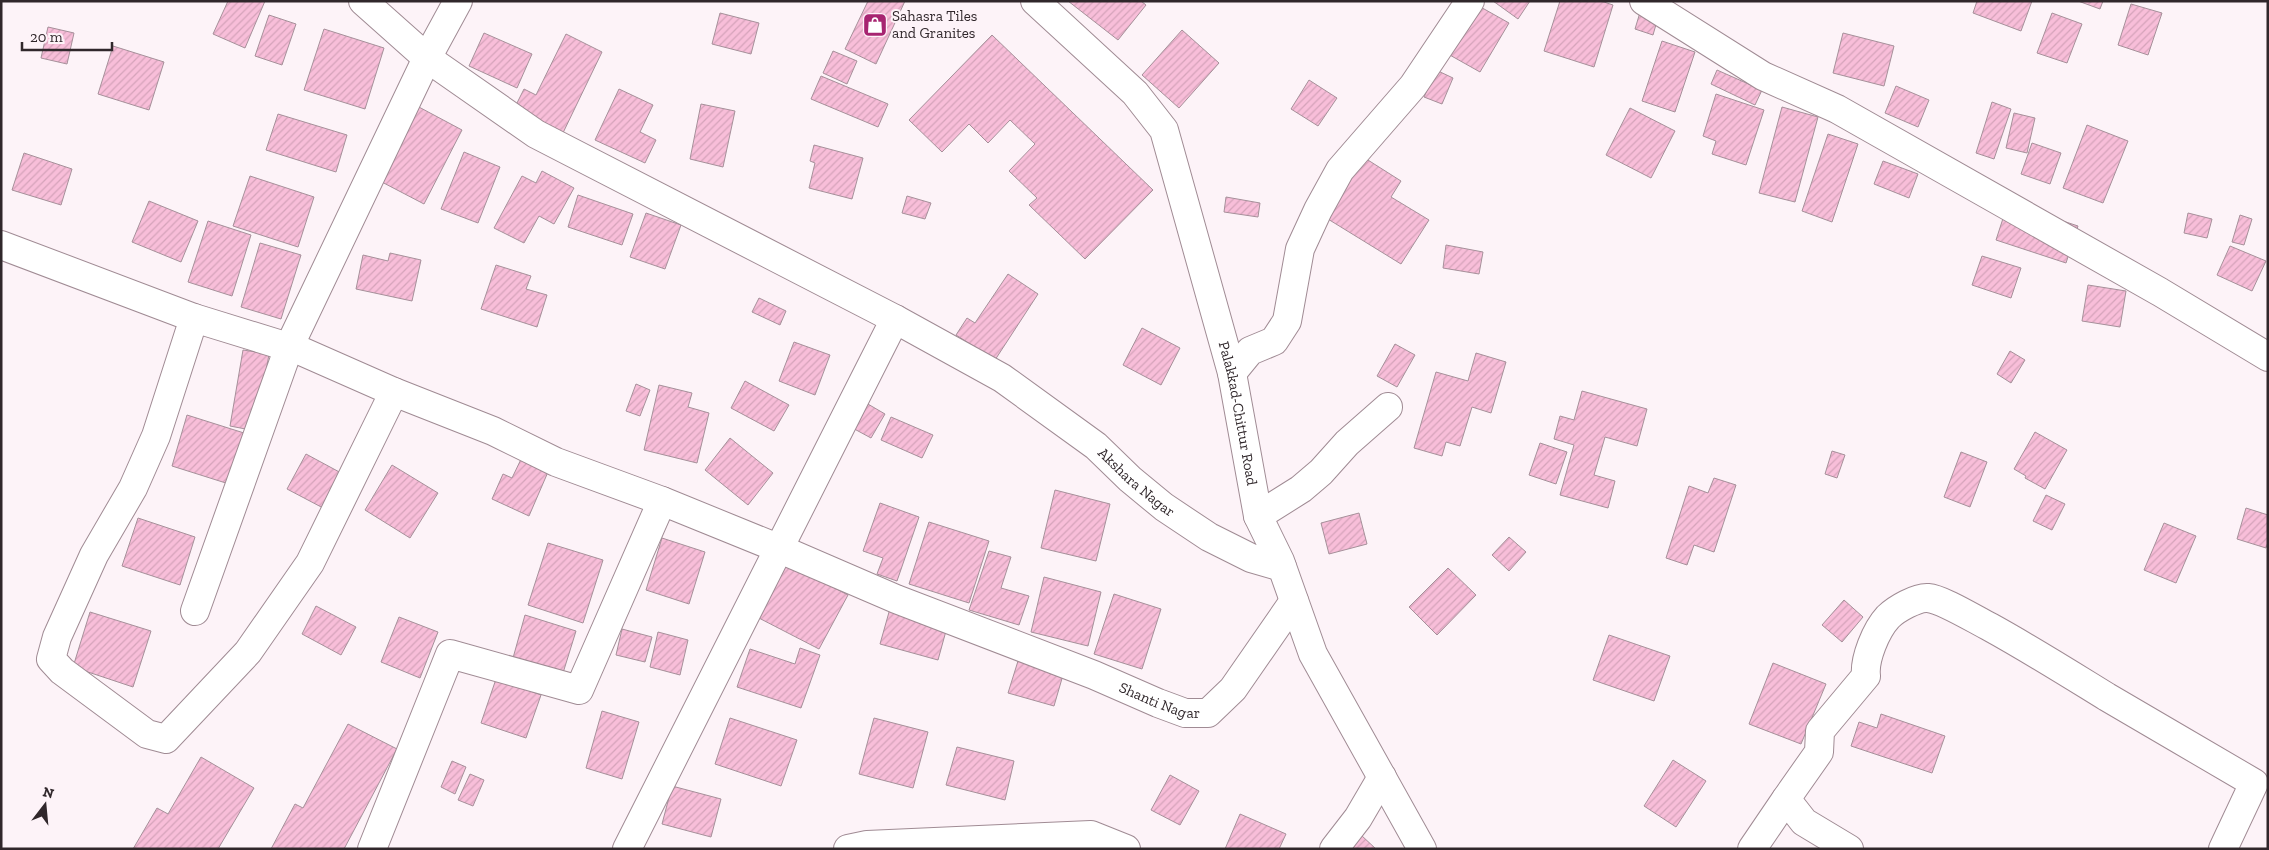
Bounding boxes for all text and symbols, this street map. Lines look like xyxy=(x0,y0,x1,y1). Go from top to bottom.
place label: Sahasra Tiles and Granites xyxy=(892,7,977,42)
shop icon: Sahasra Tiles and Granites xyxy=(862,12,888,38)
scale bar xyxy=(22,20,112,52)
text: 20 m xyxy=(30,28,63,46)
street label: Palakkad-Chittur Road xyxy=(1215,339,1261,488)
street label: Akshara Nagar xyxy=(1094,444,1178,521)
street label: Shanti Nagar xyxy=(1116,678,1200,722)
north arrow xyxy=(20,780,70,830)
text: N xyxy=(41,783,56,803)

